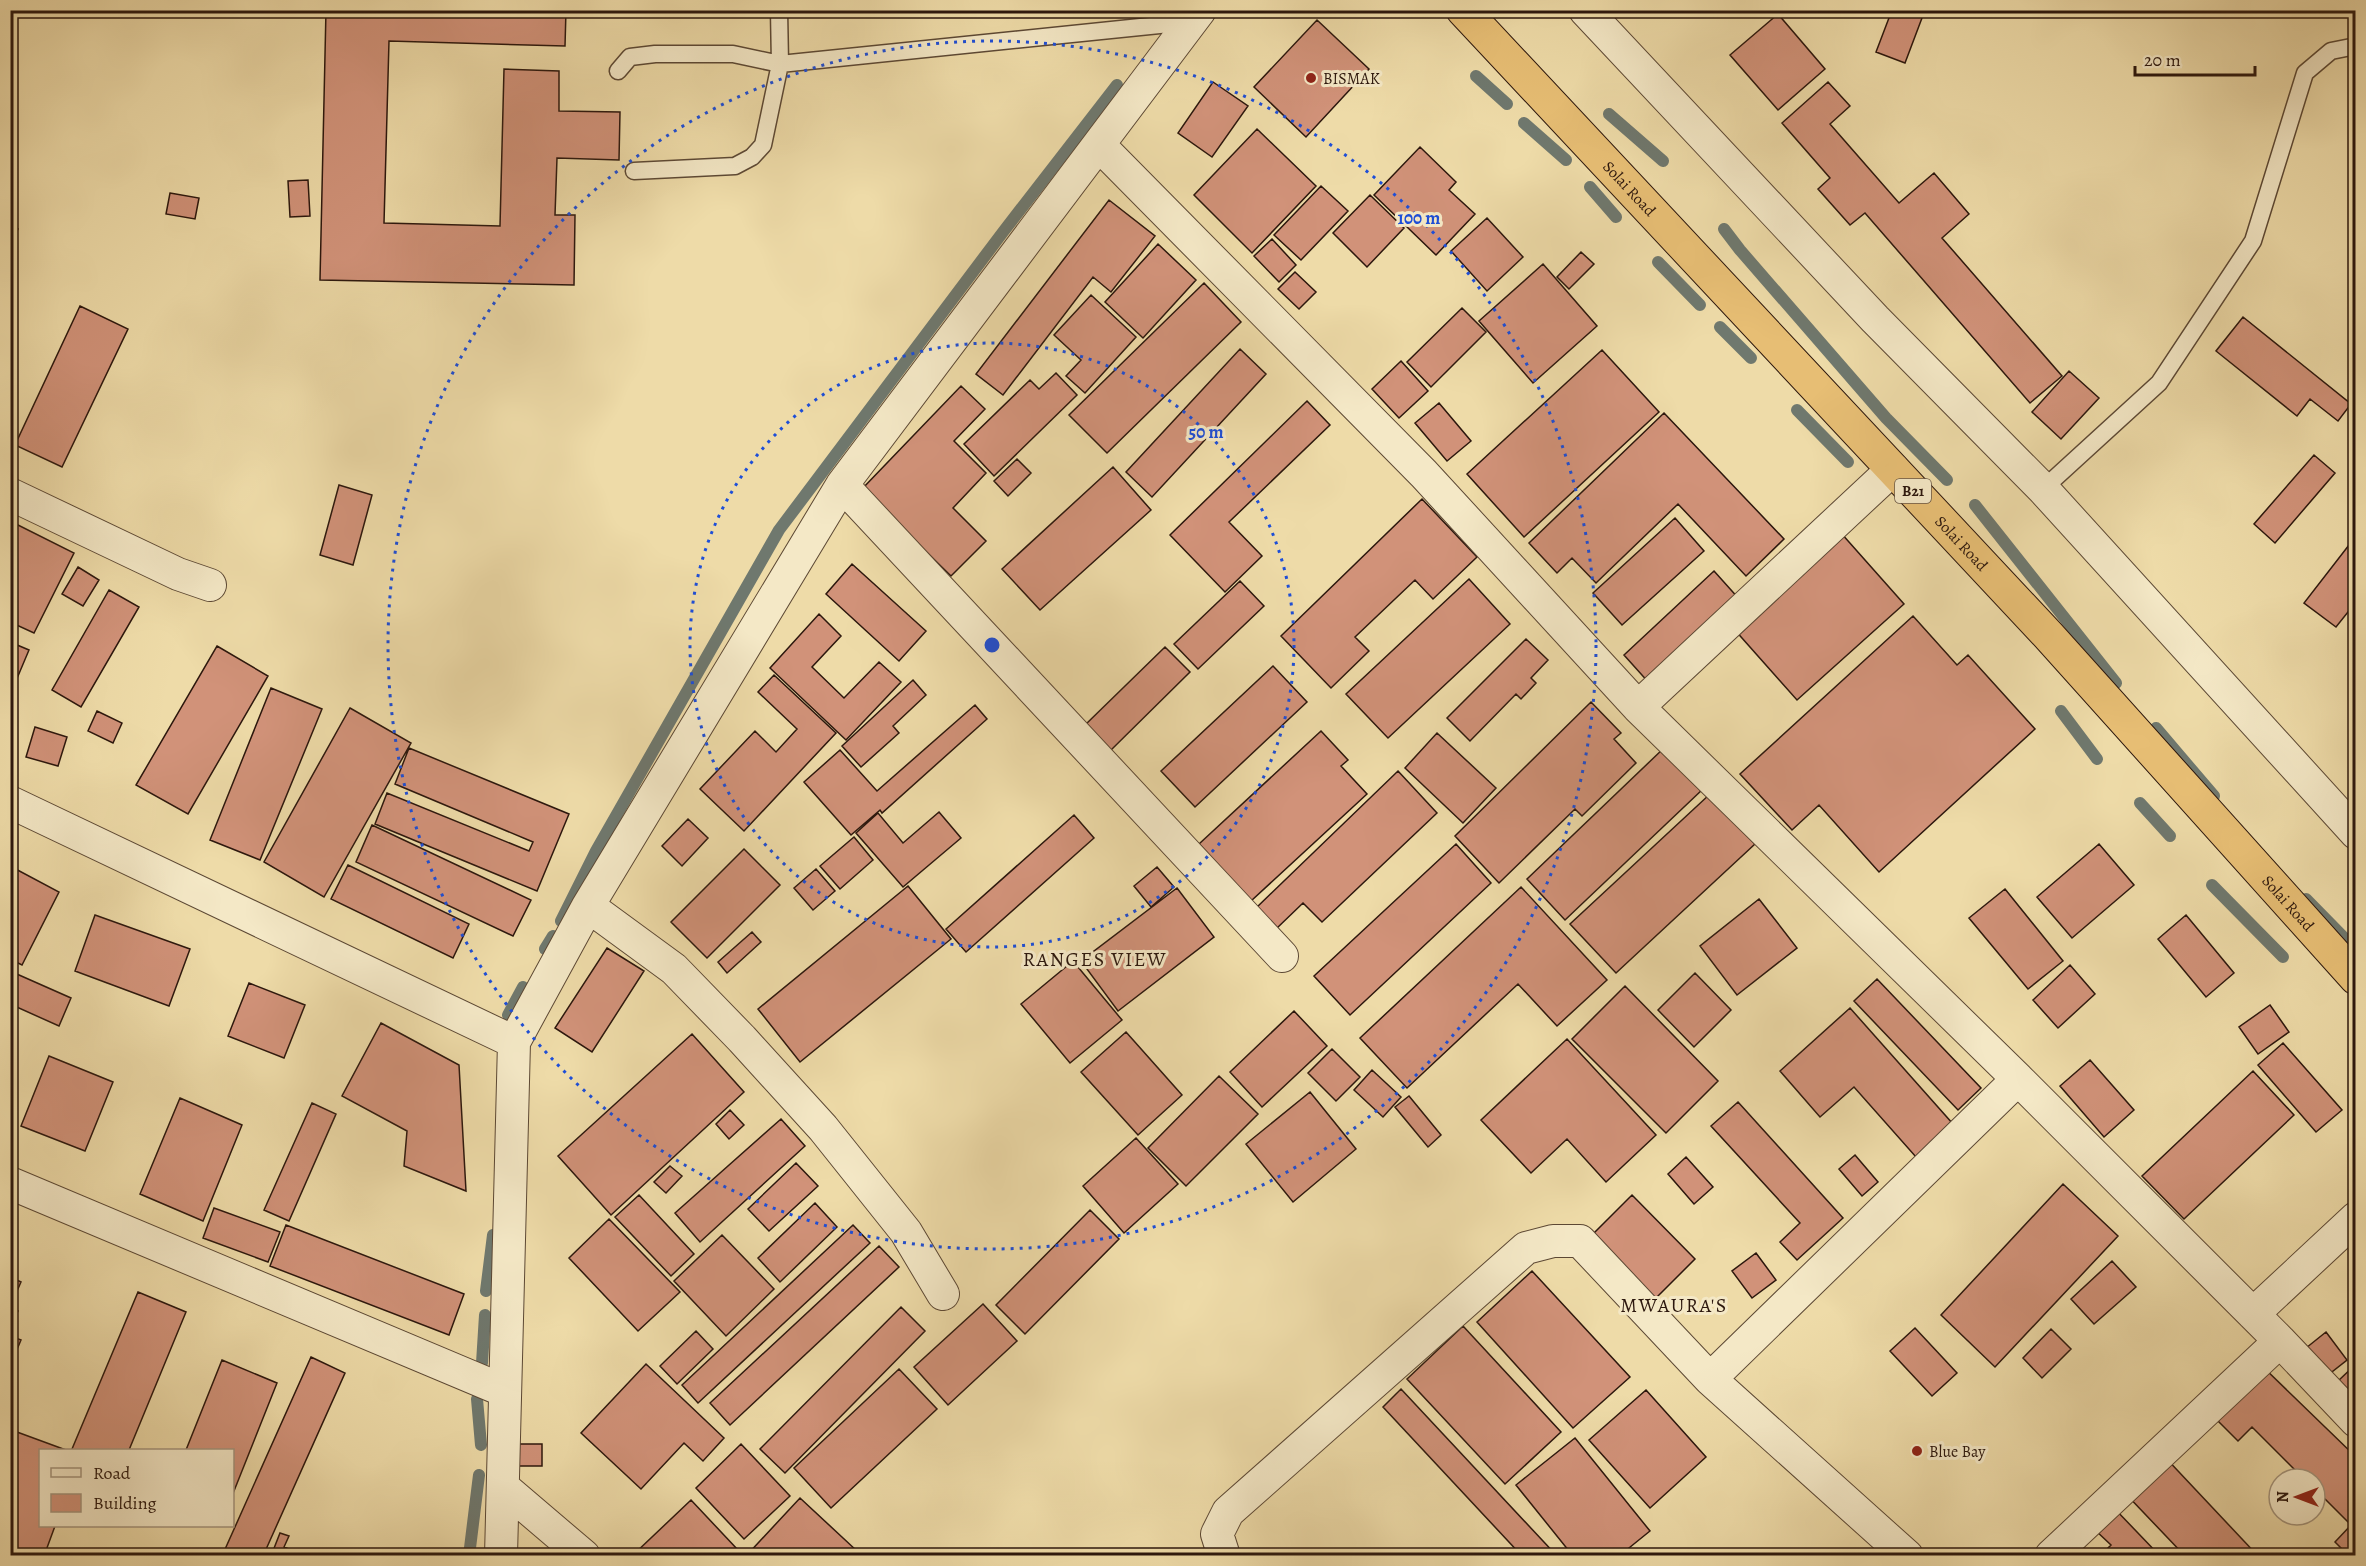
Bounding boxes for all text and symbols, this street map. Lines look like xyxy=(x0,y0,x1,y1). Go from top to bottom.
scale bar xyxy=(2135,39,2255,77)
text: 20 m xyxy=(2144,48,2181,72)
place label: BISMAK xyxy=(1323,68,1380,90)
marker: BISMAK xyxy=(1304,71,1318,85)
street label: Solai Road xyxy=(1598,156,1661,222)
text: 100 m xyxy=(1398,206,1440,230)
text: 50 m xyxy=(1189,420,1223,444)
road number: B21 xyxy=(1895,479,1931,503)
street label: Solai Road xyxy=(1930,511,1993,576)
centre of rings xyxy=(982,635,1002,655)
street label: Solai Road xyxy=(2257,871,2319,937)
district label: RANGES VIEW xyxy=(1023,946,1167,973)
district label: MWAURA'S xyxy=(1620,1292,1728,1319)
place label: Blue Bay xyxy=(1929,1441,1986,1463)
marker: Blue Bay xyxy=(1910,1444,1924,1458)
legend xyxy=(39,1449,234,1527)
text: Road xyxy=(93,1461,131,1485)
north arrow xyxy=(2267,1467,2327,1527)
text: Building xyxy=(93,1491,157,1515)
text: N xyxy=(2272,1491,2294,1503)

